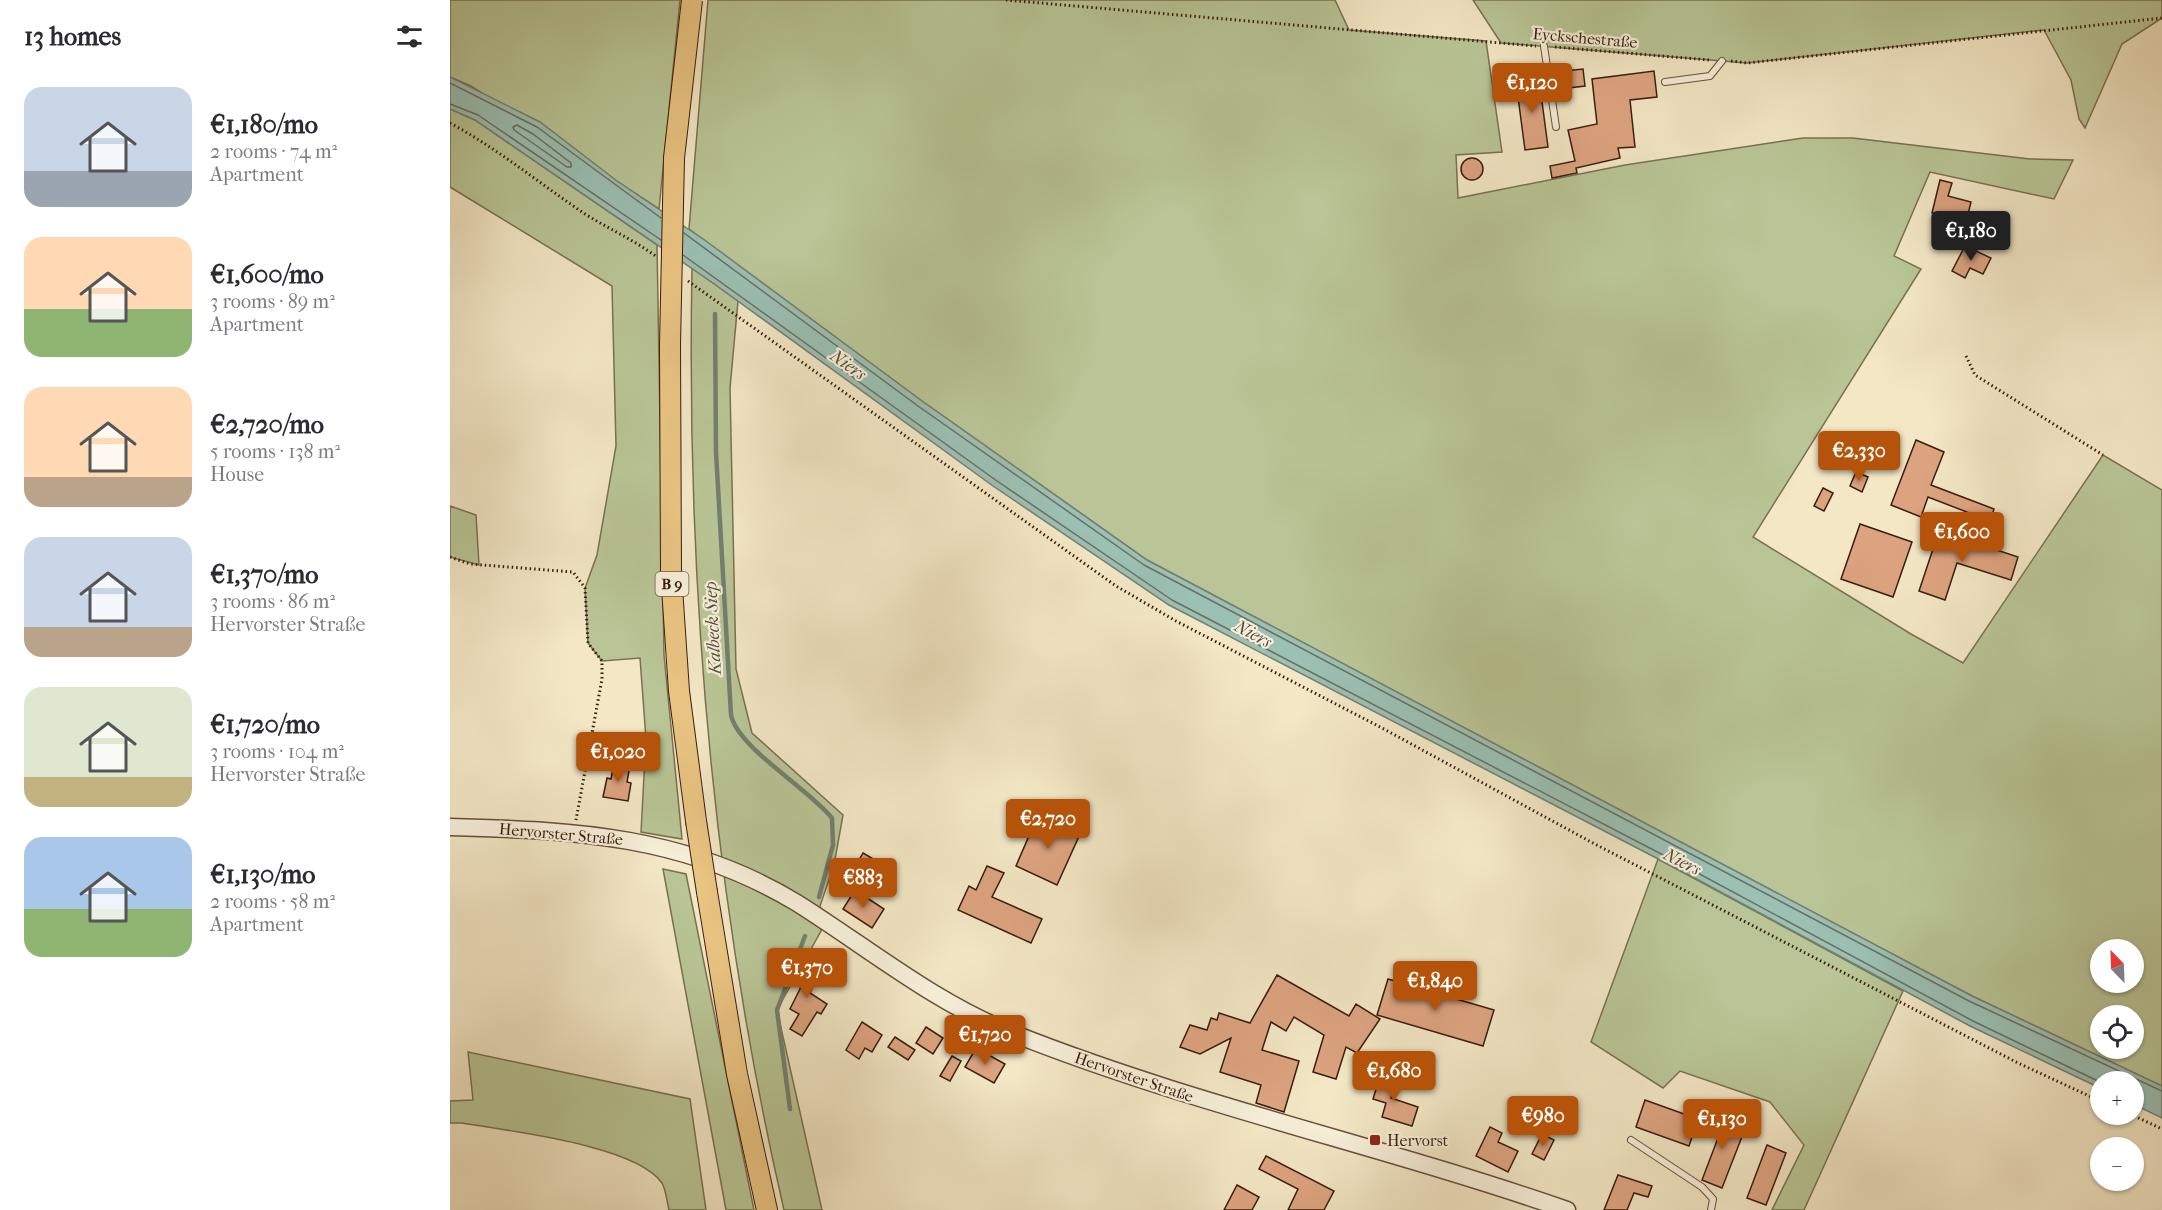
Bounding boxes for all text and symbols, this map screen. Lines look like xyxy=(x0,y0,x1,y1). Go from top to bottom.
icon: filters xyxy=(393,20,426,53)
text: 13 homes xyxy=(24,21,121,52)
street label: Eyckschestraße xyxy=(1532,24,1638,52)
pin: €1,120 xyxy=(1483,63,1581,114)
text: €1,120 xyxy=(1506,71,1558,94)
text: €1,180/mo xyxy=(210,109,318,140)
icon: home xyxy=(72,111,144,183)
text: 2 rooms · 74 m² xyxy=(210,140,337,163)
text: Apartment xyxy=(210,163,304,186)
pin: €1,180 xyxy=(1922,211,2020,262)
text: €1,180 xyxy=(1945,219,1997,242)
text: €1,600/mo xyxy=(210,259,324,290)
icon: home xyxy=(72,261,144,333)
text: 3 rooms · 89 m² xyxy=(210,290,335,313)
text: Apartment xyxy=(210,313,304,336)
water label: Niers xyxy=(825,345,870,385)
text: €2,720/mo xyxy=(210,409,324,440)
icon: home xyxy=(72,411,144,483)
pin: €2,330 xyxy=(1810,431,1908,482)
text: €2,330 xyxy=(1832,439,1886,462)
text: 5 rooms · 138 m² xyxy=(210,440,340,463)
text: House xyxy=(210,463,264,486)
pin: €1,600 xyxy=(1913,512,2011,563)
text: €1,600 xyxy=(1934,520,1990,543)
text: €1,370/mo xyxy=(210,559,318,590)
icon: home xyxy=(72,561,144,633)
road number: B 9 xyxy=(656,572,688,596)
water label: Kalbeck Siep xyxy=(700,581,726,677)
text: 3 rooms · 86 m² xyxy=(210,590,335,613)
text: Hervorster Straße xyxy=(210,613,365,636)
water label: Niers xyxy=(1230,615,1276,653)
text: €1,720/mo xyxy=(210,709,320,740)
icon: home xyxy=(72,711,144,783)
pin: €1,020 xyxy=(569,732,667,783)
text: 3 rooms · 104 m² xyxy=(210,740,344,763)
text: €1,020 xyxy=(590,740,646,763)
text: Hervorster Straße xyxy=(210,763,365,786)
pin: €2,720 xyxy=(999,799,1097,850)
text: €2,720 xyxy=(1020,807,1076,830)
street label: Hervorster Straße xyxy=(498,819,624,849)
water label: Niers xyxy=(1659,843,1705,880)
pin: €883 xyxy=(827,858,899,909)
text: €1,130/mo xyxy=(210,859,315,890)
icon: home xyxy=(72,861,144,933)
text: €883 xyxy=(843,866,883,889)
text: 2 rooms · 58 m² xyxy=(210,890,335,913)
text: Apartment xyxy=(210,913,304,936)
north arrow xyxy=(2090,939,2144,993)
map controls xyxy=(2090,939,2144,1191)
pin: €1,370 xyxy=(758,948,856,999)
text: €1,370 xyxy=(781,956,833,979)
pin: €1,840 xyxy=(1386,961,1484,1012)
text: €1,840 xyxy=(1407,969,1463,992)
button: locate xyxy=(2090,1005,2144,1059)
pin: €1,720 xyxy=(936,1015,1034,1066)
text: €1,720 xyxy=(959,1023,1011,1046)
street label: Hervorster Straße xyxy=(1072,1048,1196,1106)
pin: €1,680 xyxy=(1345,1051,1443,1102)
text: €1,680 xyxy=(1367,1059,1421,1082)
button: + xyxy=(2090,1071,2144,1125)
pin: €980 xyxy=(1507,1096,1579,1147)
pin: €1,130 xyxy=(1673,1099,1771,1150)
text: €980 xyxy=(1521,1104,1565,1127)
text: €1,130 xyxy=(1697,1107,1747,1130)
place label: Hervorst xyxy=(1387,1131,1449,1150)
marker: Hervorst xyxy=(1368,1133,1382,1147)
button: − xyxy=(2090,1137,2144,1191)

